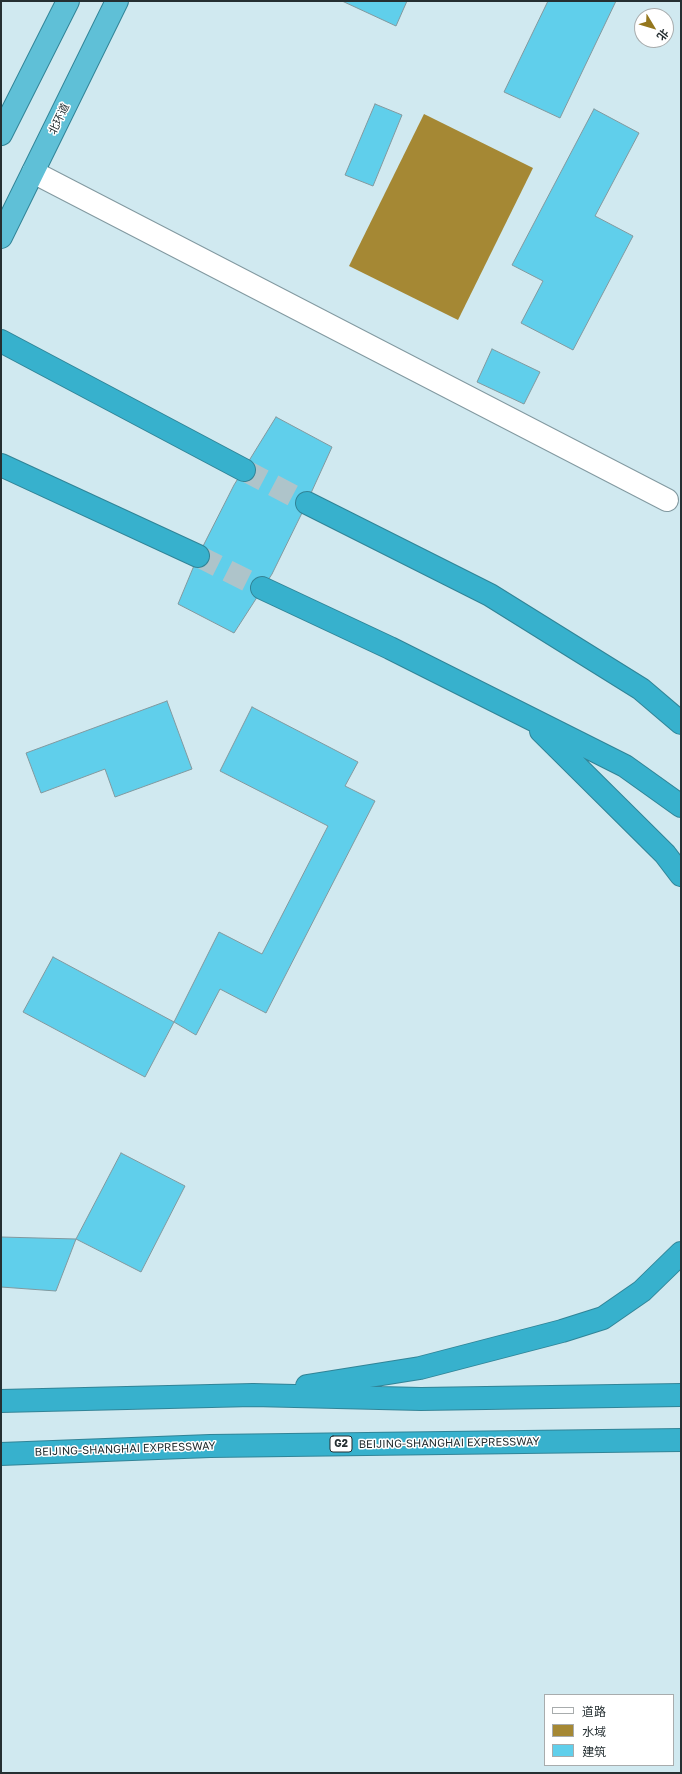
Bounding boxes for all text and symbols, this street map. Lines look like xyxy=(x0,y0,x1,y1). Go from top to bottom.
north arrow xyxy=(634,8,674,48)
text: 北 xyxy=(655,27,672,43)
street label: 北环道 xyxy=(46,101,72,137)
street label: BEIJING-SHANGHAI EXPRESSWAY xyxy=(359,1435,539,1451)
road number: G2 xyxy=(330,1436,352,1452)
street label: BEIJING-SHANGHAI EXPRESSWAY xyxy=(34,1439,216,1459)
legend xyxy=(544,1694,674,1766)
text: 道路 xyxy=(582,1704,606,1719)
text: 水域 xyxy=(582,1724,606,1739)
text: 建筑 xyxy=(582,1744,606,1759)

